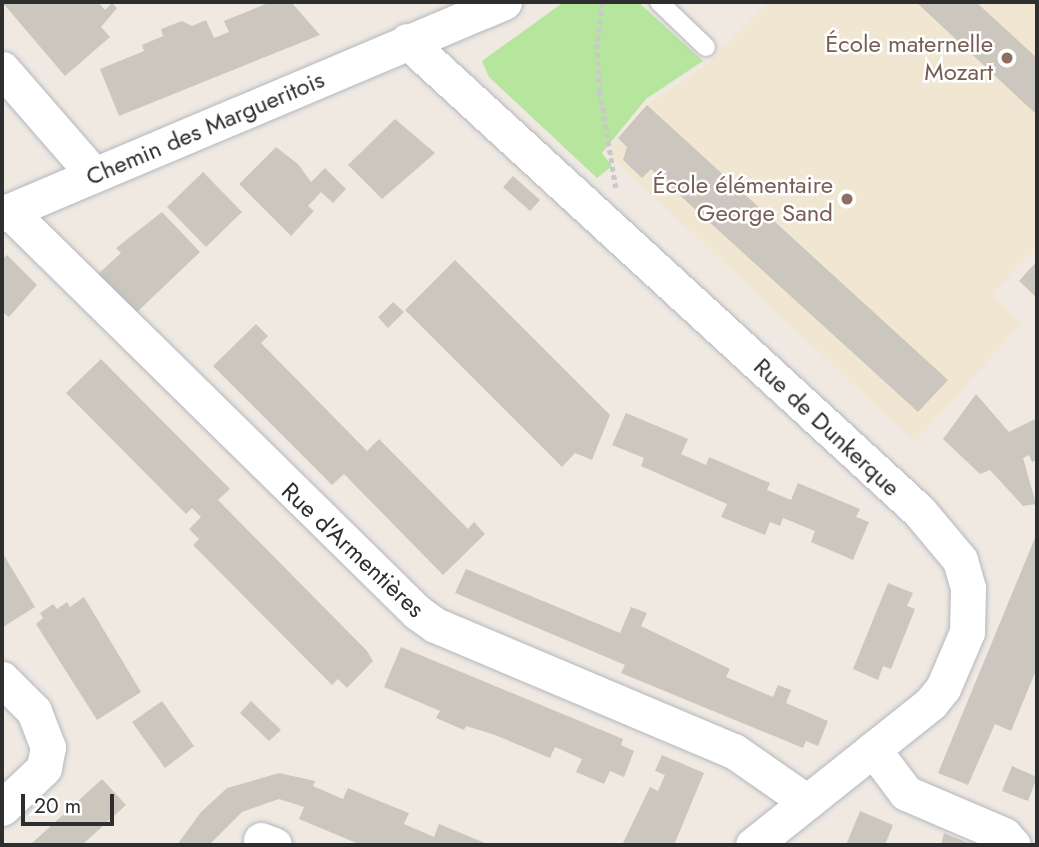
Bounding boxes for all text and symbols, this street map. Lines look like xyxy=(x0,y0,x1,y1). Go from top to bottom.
place label: École maternelle Mozart xyxy=(825,30,993,86)
marker: École maternelle Mozart xyxy=(999,50,1015,66)
street label: Chemin des Margueritois xyxy=(82,65,328,191)
place label: École élémentaire George Sand xyxy=(652,171,833,227)
marker: École élémentaire George Sand xyxy=(839,191,855,207)
street label: Rue de Dunkerque xyxy=(748,352,906,502)
street label: Rue d'Armentières xyxy=(276,477,430,623)
scale bar xyxy=(24,780,117,824)
text: 20 m xyxy=(34,791,81,821)

